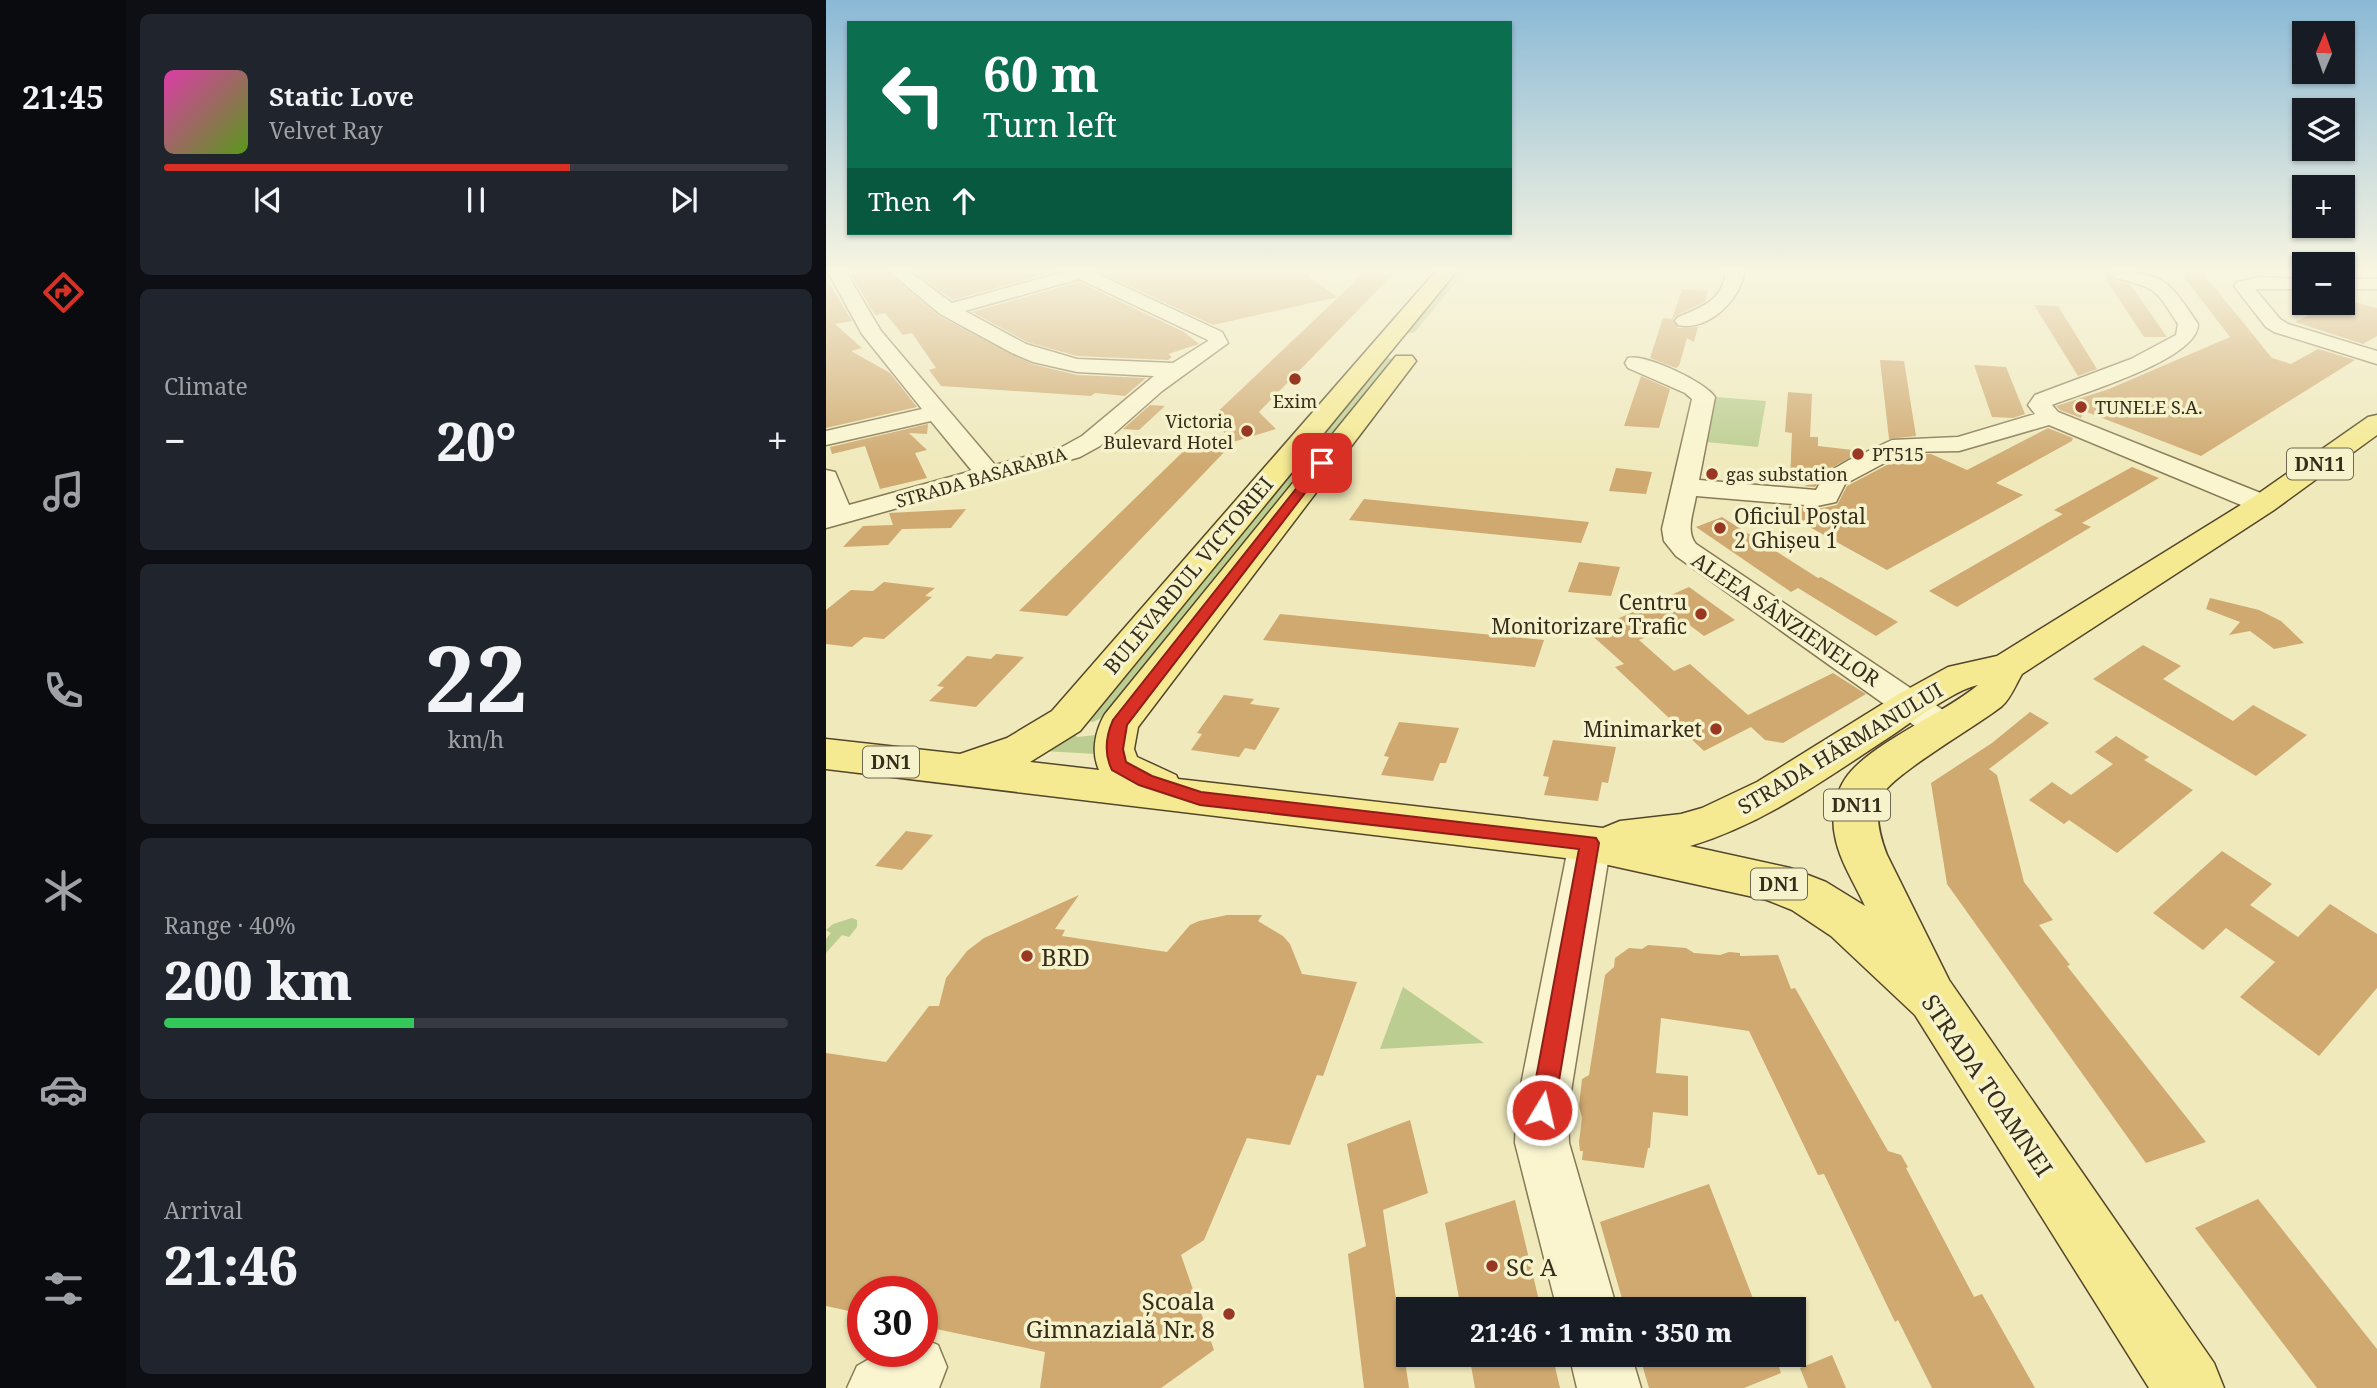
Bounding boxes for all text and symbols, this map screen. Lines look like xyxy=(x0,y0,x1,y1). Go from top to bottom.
north arrow xyxy=(2292,21,2356,84)
map controls xyxy=(2292,21,2355,315)
text: 60 m xyxy=(983,40,1099,106)
icon: left xyxy=(868,49,959,140)
text: 21:45 xyxy=(22,75,104,118)
text: Static Love xyxy=(269,78,414,114)
button: layers xyxy=(2292,98,2355,161)
text: Turn left xyxy=(983,103,1117,146)
text: Velvet Ray xyxy=(269,114,383,146)
button: + xyxy=(2292,175,2355,238)
icon: previous xyxy=(249,181,287,219)
icon: pause xyxy=(457,181,495,219)
icon: next xyxy=(665,181,703,219)
icon: ahead xyxy=(945,182,983,220)
text: Then xyxy=(868,183,931,219)
button: − xyxy=(2292,252,2355,315)
icon: directions xyxy=(39,268,88,317)
text: Climate xyxy=(164,370,248,402)
marker: Exim xyxy=(1287,371,1303,387)
place label: Exim xyxy=(1273,389,1317,413)
place label: TUNELE S.A. xyxy=(2095,395,2202,419)
marker: TUNELE S.A. xyxy=(2073,399,2089,415)
text: 20° xyxy=(436,405,516,476)
place label: Victoria Bulevard Hotel xyxy=(1104,409,1233,454)
text: − xyxy=(164,414,186,466)
text: + xyxy=(767,414,788,466)
marker: Victoria Bulevard Hotel xyxy=(1239,423,1255,439)
pin xyxy=(1292,433,1352,493)
street label: STRADA BASARABIA xyxy=(893,441,1070,513)
place label: PT515 xyxy=(1872,442,1924,466)
icon: arrive xyxy=(1303,444,1341,482)
marker: PT515 xyxy=(1850,446,1866,462)
road number: DN11 xyxy=(2287,449,2353,480)
place label: gas substation xyxy=(1726,462,1848,486)
marker: gas substation xyxy=(1704,466,1720,482)
icon: music xyxy=(39,467,88,516)
street label: BULEVARDUL VICTORIEI xyxy=(1097,470,1279,680)
place label: Oficiul Poștal 2 Ghișeu 1 xyxy=(1734,502,1866,554)
marker: Oficiul Poștal 2 Ghișeu 1 xyxy=(1712,520,1728,536)
street label: ALEEA SÂNZIENELOR xyxy=(1687,546,1886,692)
place label: Centru Monitorizare Trafic xyxy=(1491,588,1687,640)
marker: Centru Monitorizare Trafic xyxy=(1693,606,1709,622)
text: 22 xyxy=(425,615,527,739)
icon: phone xyxy=(39,666,88,715)
street label: STRADA HĂRMANULUI xyxy=(1732,676,1948,820)
place label: Minimarket xyxy=(1583,715,1702,743)
marker: Minimarket xyxy=(1708,721,1724,737)
text: km/h xyxy=(448,723,504,755)
road number: DN1 xyxy=(863,747,919,778)
road number: DN11 xyxy=(1824,790,1890,820)
icon: climate xyxy=(39,866,88,915)
road number: DN1 xyxy=(1751,869,1807,900)
text: Range · 40% xyxy=(164,909,296,941)
place label: BRD xyxy=(1041,940,1090,973)
text: 200 km xyxy=(164,944,352,1015)
marker: BRD xyxy=(1019,948,1035,964)
street label: STRADA TOAMNEI xyxy=(1915,987,2061,1183)
icon: car xyxy=(39,1065,88,1114)
position arrow xyxy=(1505,1073,1579,1147)
text: Arrival xyxy=(164,1194,243,1226)
text: 21:46 xyxy=(164,1229,298,1300)
place label: SC A xyxy=(1506,1250,1557,1283)
marker: SC A xyxy=(1484,1258,1500,1274)
icon: filters xyxy=(39,1264,88,1313)
speed limit sign: 30 xyxy=(847,1276,938,1367)
place label: Școala Gimnazială Nr. 8 xyxy=(1026,1284,1215,1345)
marker: Școala Gimnazială Nr. 8 xyxy=(1221,1306,1237,1322)
text: 21:46 · 1 min · 350 m xyxy=(1470,1314,1732,1350)

